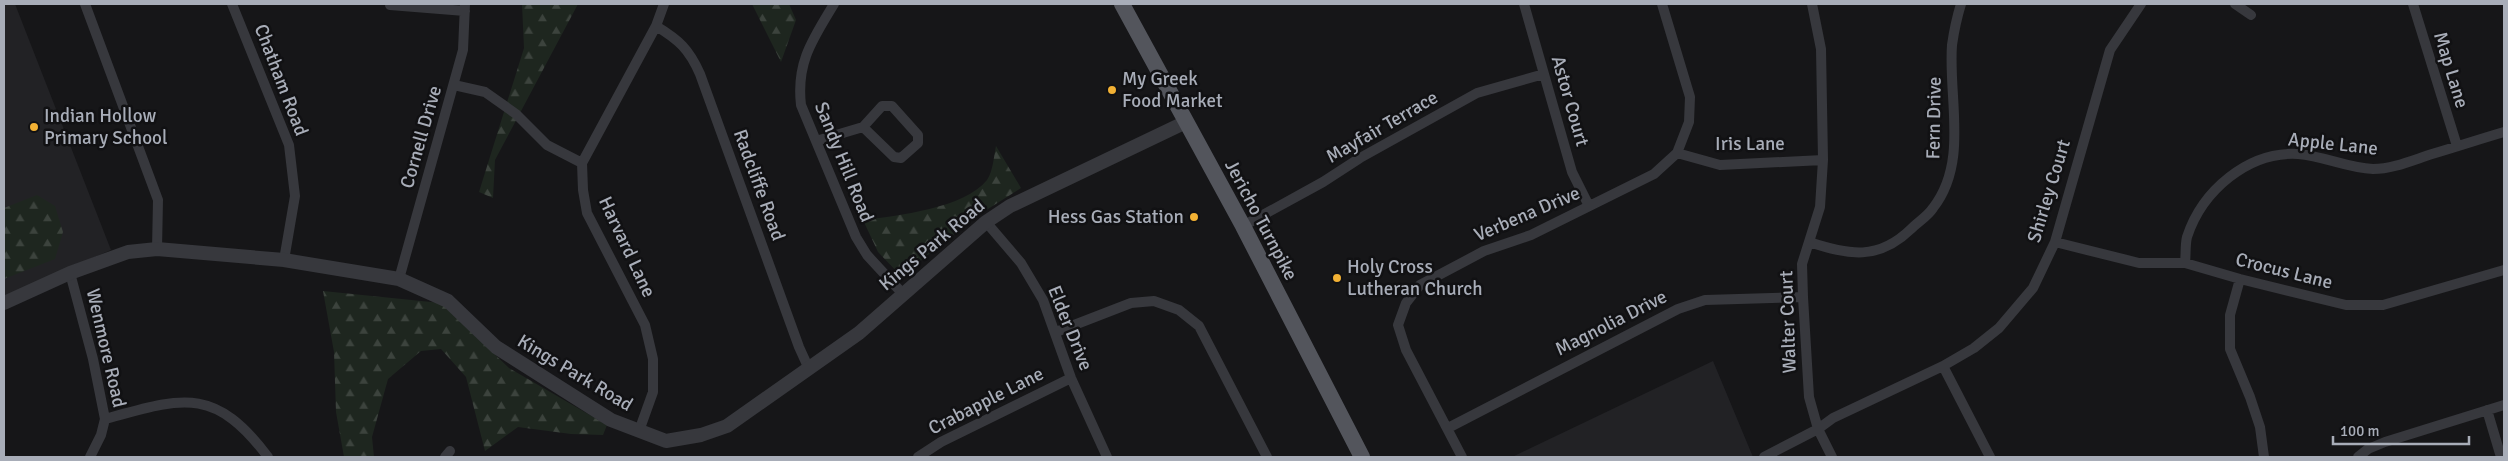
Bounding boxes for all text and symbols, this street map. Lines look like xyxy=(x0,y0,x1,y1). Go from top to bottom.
street label: Chatham Road xyxy=(249,21,313,139)
street label: Map Lane xyxy=(2428,29,2474,111)
street label: Astor Court xyxy=(1546,53,1594,149)
place label: My Greek Food Market xyxy=(1122,67,1223,113)
street label: Fern Drive xyxy=(1921,76,1947,160)
street label: Cornell Drive xyxy=(395,83,447,191)
marker: My Greek Food Market xyxy=(1106,84,1118,96)
street label: Mayfair Terrace xyxy=(1322,85,1442,169)
street label: Sandy Hill Road xyxy=(809,98,879,226)
place label: Indian Hollow Primary School xyxy=(44,104,167,150)
marker: Indian Hollow Primary School xyxy=(28,121,40,133)
street label: Radcliffe Road xyxy=(728,126,790,244)
street label: Apple Lane xyxy=(2287,127,2379,161)
street label: Iris Lane xyxy=(1715,132,1785,156)
street label: Shirley Court xyxy=(2022,136,2076,245)
street label: Jericho Turnpike xyxy=(1219,156,1303,284)
street label: Verbena Drive xyxy=(1470,181,1584,247)
street label: Harvard Lane xyxy=(593,193,661,301)
street label: Kings Park Road xyxy=(874,194,990,296)
place label: Hess Gas Station xyxy=(1048,205,1184,229)
marker: Hess Gas Station xyxy=(1188,211,1200,223)
street label: Crocus Lane xyxy=(2233,247,2335,295)
place label: Holy Cross Lutheran Church xyxy=(1347,255,1483,301)
street label: Walter Court xyxy=(1774,270,1802,374)
marker: Holy Cross Lutheran Church xyxy=(1331,272,1343,284)
street label: Elder Drive xyxy=(1042,282,1098,374)
street label: Magnolia Drive xyxy=(1551,285,1671,361)
street label: Wenmore Road xyxy=(81,286,131,410)
street label: Kings Park Road xyxy=(513,329,637,417)
street label: Crabapple Lane xyxy=(924,362,1048,440)
scale bar xyxy=(2333,414,2469,446)
text: 100 m xyxy=(2340,422,2380,440)

